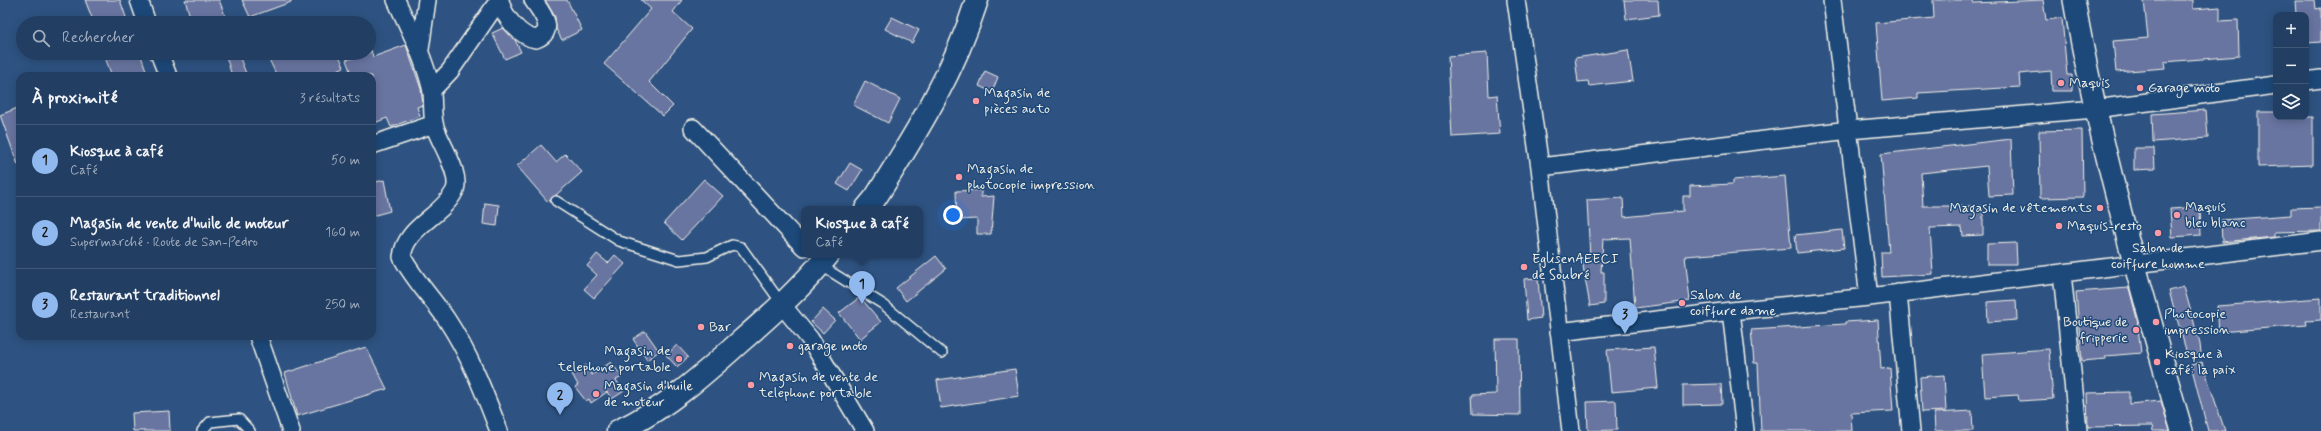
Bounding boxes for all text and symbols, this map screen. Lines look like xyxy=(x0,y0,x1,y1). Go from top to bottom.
map controls xyxy=(2273,12,2309,120)
button: + xyxy=(2273,12,2309,48)
search box xyxy=(16,16,376,60)
icon: search xyxy=(30,27,52,49)
text: Rechercher xyxy=(62,28,135,48)
button: − xyxy=(2273,48,2309,84)
place label: Maquis xyxy=(2069,74,2111,92)
marker: Maquis xyxy=(2056,78,2066,88)
place label: Garage moto xyxy=(2148,79,2220,98)
marker: Garage moto xyxy=(2135,83,2145,93)
place label: Magasin de pièces auto xyxy=(984,84,1051,118)
button: layers xyxy=(2273,84,2309,120)
text: À proximité xyxy=(32,87,117,109)
text: 3 résultats xyxy=(300,90,360,107)
marker: Magasin de pièces auto xyxy=(971,96,981,106)
text: Kiosque à café xyxy=(70,142,163,162)
text: 1 xyxy=(42,152,48,169)
text: 50 m xyxy=(331,152,360,169)
place label: Magasin de photocopie impression xyxy=(967,160,1095,194)
text: Café xyxy=(70,162,97,179)
marker: Magasin de photocopie impression xyxy=(954,172,964,182)
place label: Maquis bleu blanc xyxy=(2185,198,2246,232)
place label: Magasin de vêtements xyxy=(1949,199,2092,219)
marker: Magasin de vêtements xyxy=(2095,203,2105,213)
your location xyxy=(943,205,963,225)
popup xyxy=(801,206,923,258)
marker: Maquis bleu blanc xyxy=(2172,210,2182,220)
text: Magasin de vente d'huile de moteur xyxy=(70,214,289,234)
text: Kiosque à café xyxy=(815,214,909,234)
place label: Maquis-resto xyxy=(2067,217,2142,235)
marker: Maquis-resto xyxy=(2054,221,2064,231)
text: 2 xyxy=(42,224,48,241)
text: 160 m xyxy=(325,224,360,241)
marker: Salon de coiffure homme xyxy=(2153,228,2163,238)
text: Supermarché · Route de San-Pedro xyxy=(70,234,258,251)
text: Café xyxy=(815,234,843,251)
place label: Salon de coiffure homme xyxy=(2111,239,2205,273)
place label: EglisenAEECI de Soubré xyxy=(1532,250,1619,284)
marker: EglisenAEECI de Soubré xyxy=(1519,262,1529,272)
pin: 1 xyxy=(849,271,875,304)
text: Restaurant traditionnel xyxy=(70,286,220,306)
place label: Salon de coiffure dame xyxy=(1690,286,1776,320)
text: 3 xyxy=(42,296,48,313)
text: 250 m xyxy=(325,296,360,313)
marker: Salon de coiffure dame xyxy=(1677,298,1687,308)
pin: 3 xyxy=(1612,301,1638,334)
place label: Photocopie impression xyxy=(2164,305,2230,339)
text: Restaurant xyxy=(70,306,130,323)
place label: Boutique de fripperie xyxy=(2063,313,2128,347)
marker: Photocopie impression xyxy=(2151,317,2161,327)
place label: Bar xyxy=(709,318,731,336)
marker: Bar xyxy=(696,322,706,332)
marker: Boutique de fripperie xyxy=(2131,325,2141,335)
place label: garage moto xyxy=(798,337,868,356)
marker: garage moto xyxy=(785,341,795,351)
place label: Magasin de telephone portable xyxy=(557,342,671,376)
place label: Kiosque à café: la paix xyxy=(2165,345,2236,379)
marker: Magasin de telephone portable xyxy=(674,354,684,364)
marker: Kiosque à café: la paix xyxy=(2152,357,2162,367)
place label: Magasin de vente de telephone portable xyxy=(758,368,878,402)
place label: Magasin d'huile de moteur xyxy=(604,377,693,411)
marker: Magasin de vente de telephone portable xyxy=(746,380,756,390)
pin: 2 xyxy=(547,382,573,415)
marker: Magasin d'huile de moteur xyxy=(591,389,601,399)

